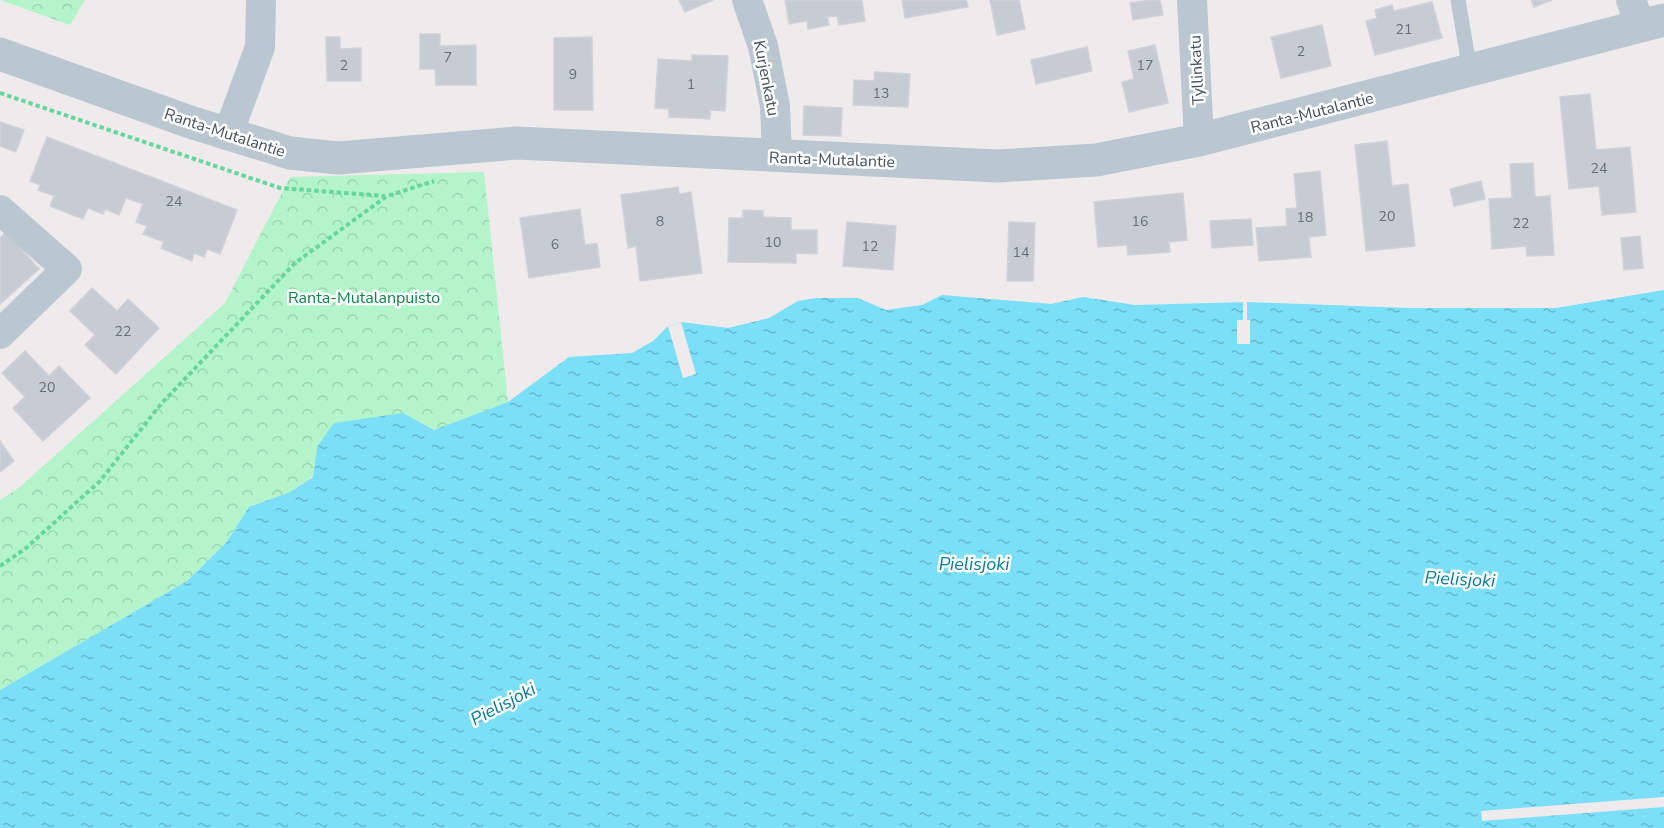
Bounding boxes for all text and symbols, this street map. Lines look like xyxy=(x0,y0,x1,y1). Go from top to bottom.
house number: 21 xyxy=(1396,20,1412,39)
street label: Tyllinkatu xyxy=(1184,34,1210,106)
street label: Kurjenkatu xyxy=(748,38,784,118)
house number: 2 xyxy=(1297,42,1305,61)
house number: 7 xyxy=(444,48,452,67)
house number: 2 xyxy=(340,56,348,75)
house number: 17 xyxy=(1137,56,1153,75)
house number: 9 xyxy=(569,65,577,84)
house number: 1 xyxy=(687,75,695,94)
house number: 13 xyxy=(873,84,889,103)
street label: Ranta-Mutalantie xyxy=(1248,87,1376,139)
street label: Ranta-Mutalantie xyxy=(161,103,288,163)
street label: Ranta-Mutalantie xyxy=(769,147,895,173)
house number: 24 xyxy=(1591,159,1607,178)
house number: 24 xyxy=(166,192,182,211)
house number: 20 xyxy=(1379,207,1395,226)
house number: 18 xyxy=(1297,208,1313,227)
house number: 8 xyxy=(656,212,664,231)
house number: 16 xyxy=(1132,212,1148,231)
house number: 22 xyxy=(1513,214,1529,233)
house number: 10 xyxy=(765,233,781,252)
house number: 6 xyxy=(551,235,559,254)
house number: 12 xyxy=(862,237,878,256)
house number: 14 xyxy=(1013,243,1029,262)
park label: Ranta-Mutalanpuisto xyxy=(288,287,440,309)
house number: 22 xyxy=(115,322,131,341)
house number: 20 xyxy=(39,378,55,397)
water label: Pielisjoki xyxy=(939,552,1010,576)
water label: Pielisjoki xyxy=(1424,565,1497,593)
water label: Pielisjoki xyxy=(466,676,541,731)

